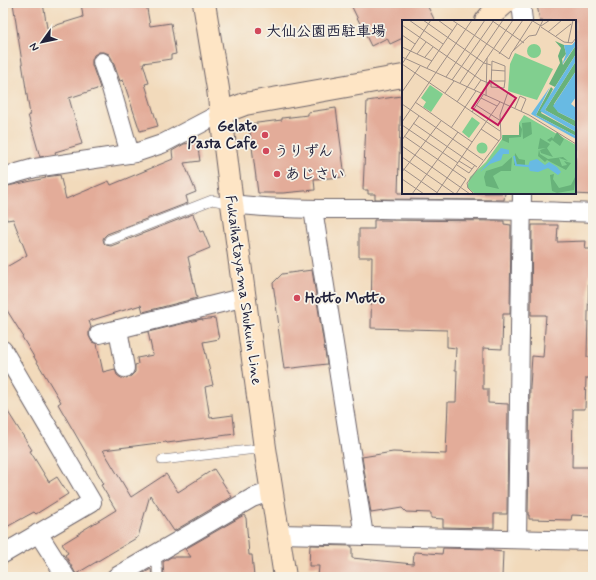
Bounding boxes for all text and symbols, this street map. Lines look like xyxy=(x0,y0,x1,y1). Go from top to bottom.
inset map xyxy=(402,20,576,194)
north arrow xyxy=(22,22,62,62)
place label: 大仙公園西駐車場 xyxy=(266,22,386,42)
marker: 大仙公園西駐車場 xyxy=(253,26,263,36)
text: N xyxy=(27,40,42,54)
place label: Gelato Pasta Cafe xyxy=(188,117,257,154)
marker: Gelato Pasta Cafe xyxy=(260,130,270,140)
place label: うりずん xyxy=(274,142,333,162)
marker: うりずん xyxy=(261,146,271,156)
place label: あじさい xyxy=(285,165,345,185)
marker: あじさい xyxy=(272,169,282,179)
street label: Fukaihatayama Shukuin Line xyxy=(220,194,266,386)
place label: Hotto Motto xyxy=(305,289,386,309)
marker: Hotto Motto xyxy=(292,293,302,303)

